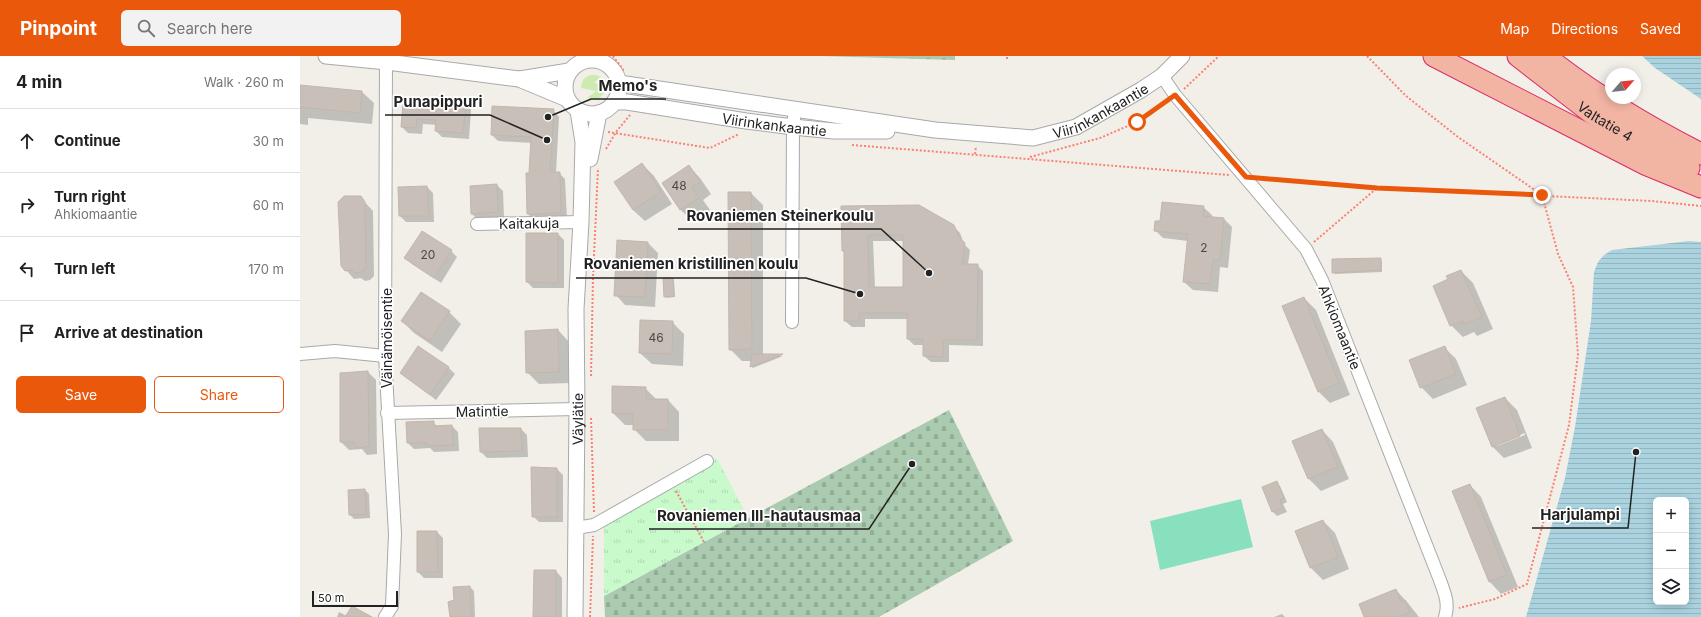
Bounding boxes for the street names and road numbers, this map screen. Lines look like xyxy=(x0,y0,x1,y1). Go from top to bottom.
street label: Viirinkankaantie xyxy=(1051,79,1151,141)
street label: Valtatie 4 xyxy=(1574,97,1636,144)
street label: Viirinkankaantie xyxy=(721,109,827,139)
street label: Kaitakuja xyxy=(499,214,559,232)
street label: Ahkiomaantie xyxy=(1315,282,1365,372)
street label: Väinämöisentie xyxy=(378,288,395,388)
street label: Väylätie xyxy=(568,393,586,445)
street label: Matintie xyxy=(455,402,509,420)

